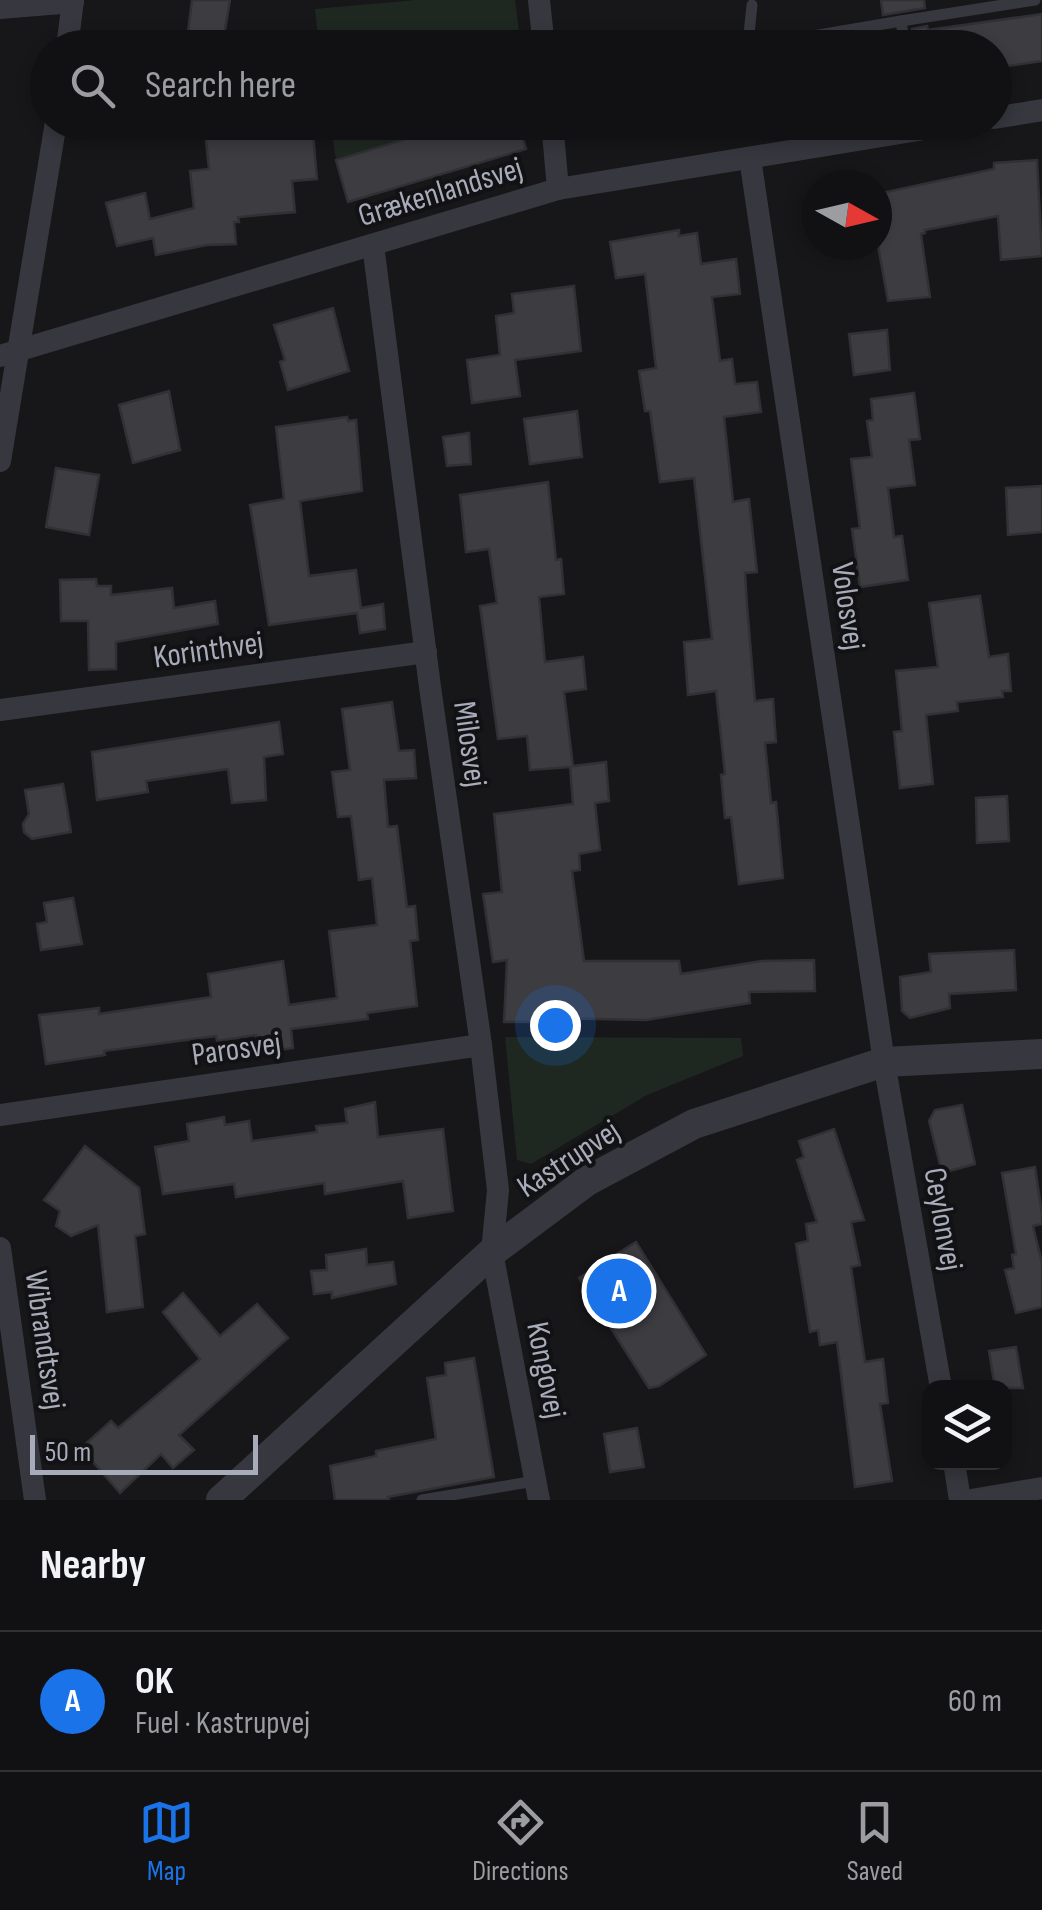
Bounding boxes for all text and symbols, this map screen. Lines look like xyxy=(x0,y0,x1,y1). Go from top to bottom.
search box xyxy=(30,30,1012,140)
icon: search xyxy=(65,58,120,113)
text: Search here xyxy=(145,63,296,108)
street label: Grækenlandsvej xyxy=(354,149,527,236)
north arrow xyxy=(802,170,892,260)
street label: Volosvej xyxy=(822,560,873,653)
street label: Korinthvej xyxy=(151,623,266,677)
street label: Milosvej xyxy=(444,699,495,790)
your location xyxy=(530,1000,581,1051)
street label: Parosvej xyxy=(189,1024,283,1075)
street label: Kastrupvej xyxy=(510,1112,627,1207)
street label: Ceylonvej xyxy=(914,1165,971,1274)
pin: A xyxy=(586,1254,652,1328)
street label: Wibrandtsvej xyxy=(15,1268,74,1412)
street label: Kongovej xyxy=(517,1319,574,1422)
map controls xyxy=(922,1380,1012,1470)
button: layers xyxy=(922,1380,1012,1470)
scale bar xyxy=(30,1430,258,1474)
text: 50 m xyxy=(45,1436,91,1469)
text: Nearby xyxy=(40,1540,146,1591)
text: OK xyxy=(135,1659,174,1704)
text: A xyxy=(65,1682,80,1721)
text: 60 m xyxy=(948,1682,1002,1721)
text: Fuel · Kastrupvej xyxy=(135,1704,310,1743)
tab: Map xyxy=(139,1795,194,1888)
tab: Directions xyxy=(472,1795,569,1888)
tab: Saved xyxy=(847,1795,903,1888)

